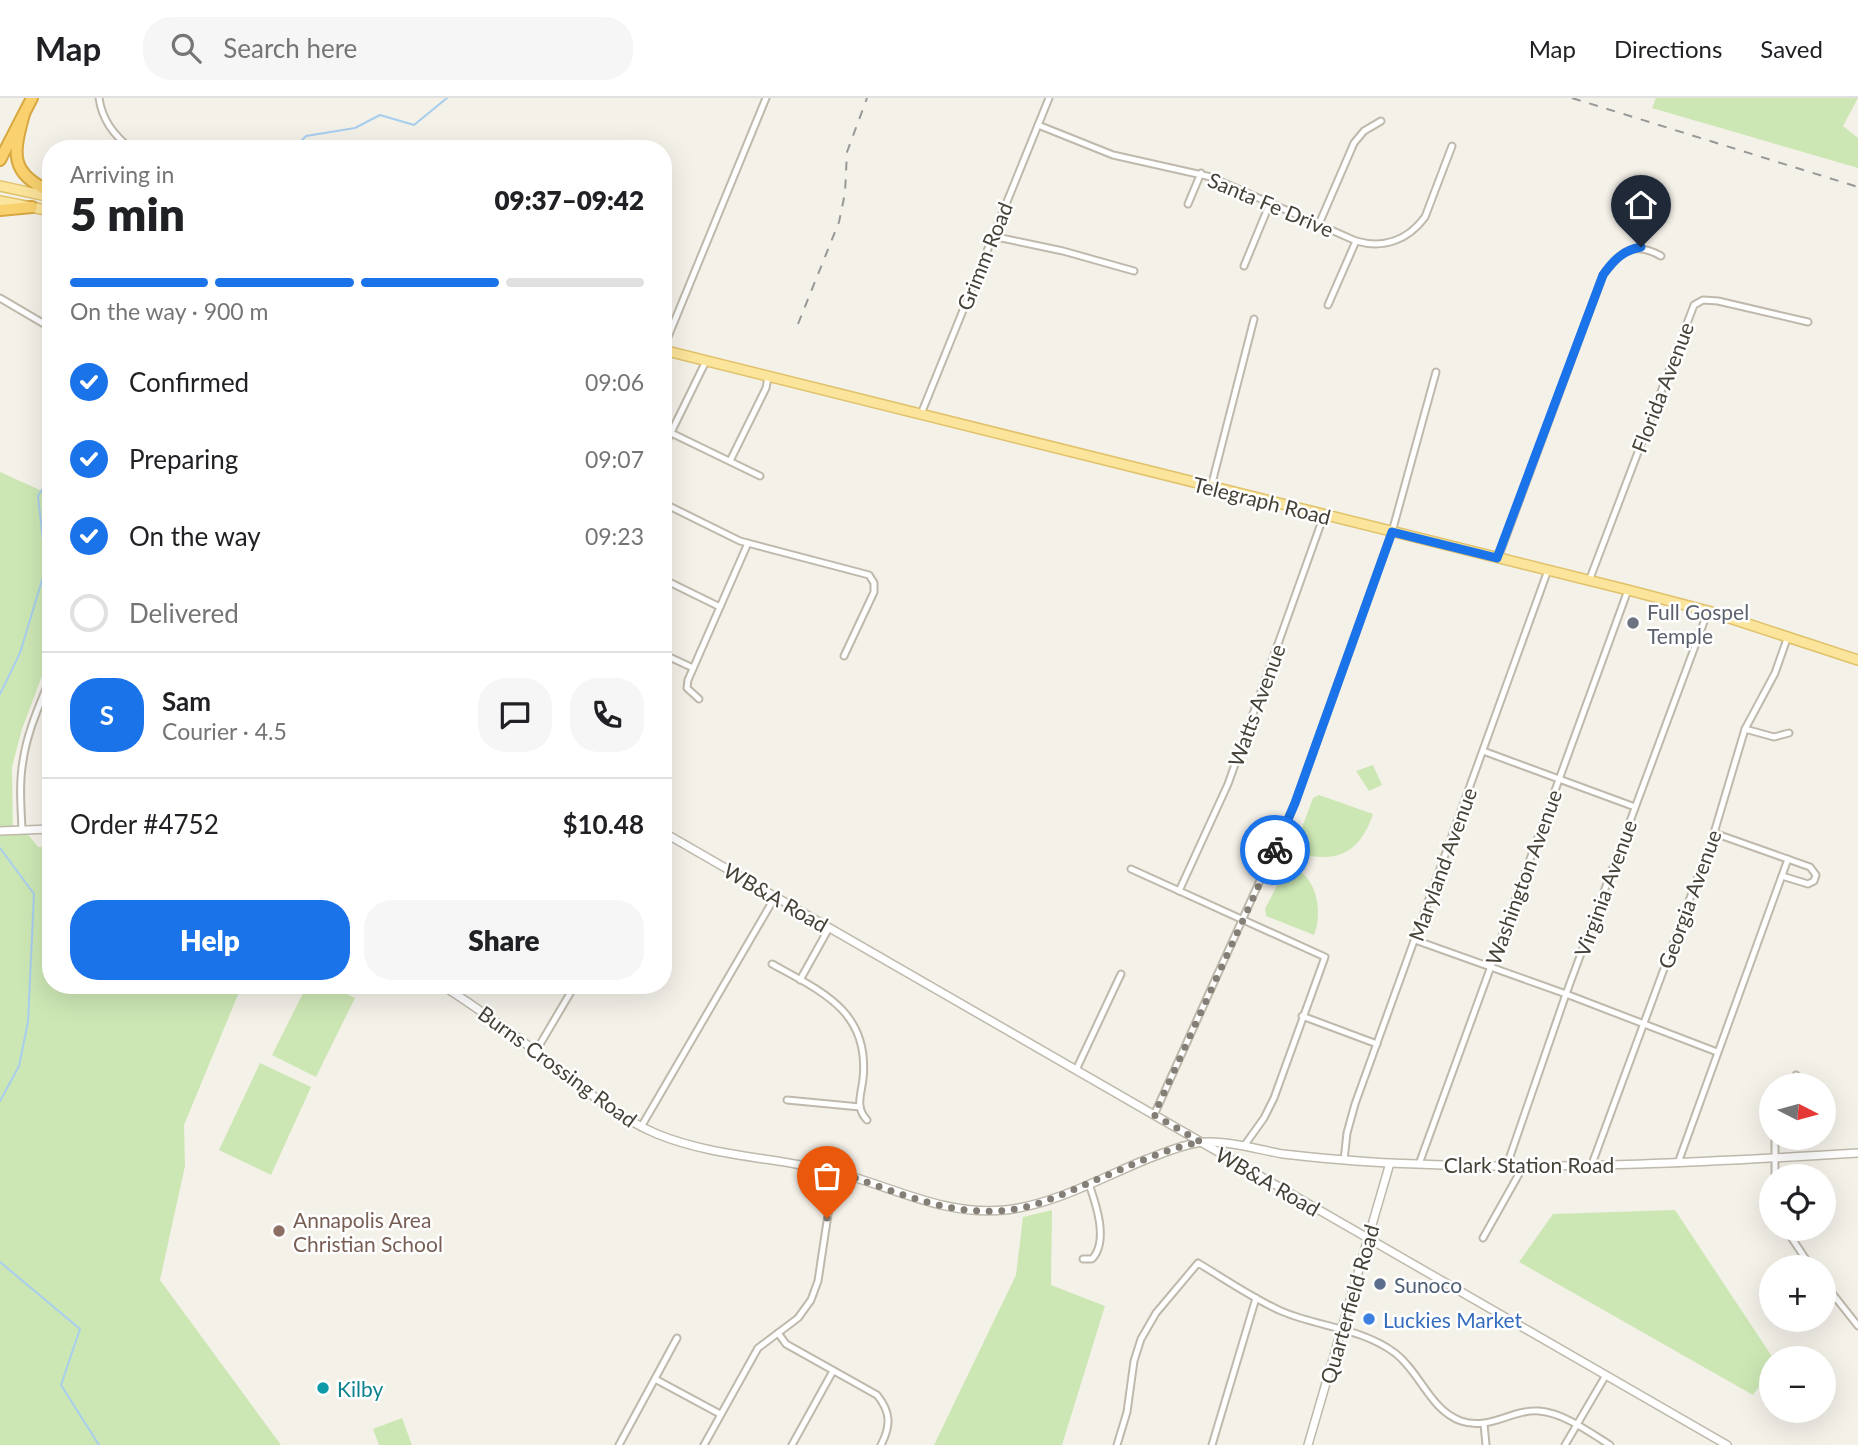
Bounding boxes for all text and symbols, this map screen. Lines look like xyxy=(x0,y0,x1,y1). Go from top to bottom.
search box xyxy=(143,17,633,80)
text: Map xyxy=(35,28,101,68)
icon: search xyxy=(167,29,205,67)
text: Search here xyxy=(223,32,357,64)
text: Map xyxy=(1529,34,1576,63)
text: Directions xyxy=(1614,34,1722,63)
text: Saved xyxy=(1760,34,1823,63)
text: Arriving in xyxy=(70,160,174,188)
street label: Santa Fe Drive xyxy=(1204,166,1338,242)
pin xyxy=(1611,175,1671,247)
text: 09:37–09:42 xyxy=(494,184,644,216)
text: 5 min xyxy=(70,186,185,241)
icon: home xyxy=(1622,186,1660,224)
street label: Grimm Road xyxy=(951,198,1017,314)
text: On the way · 900 m xyxy=(70,297,269,325)
street label: Florida Avenue xyxy=(1626,318,1698,456)
icon: check xyxy=(70,363,108,401)
text: Confirmed xyxy=(129,366,249,398)
text: 09:06 xyxy=(585,368,644,396)
icon: check xyxy=(70,440,108,478)
text: Preparing xyxy=(129,443,238,475)
text: 09:07 xyxy=(585,445,644,473)
street label: Telegraph Road xyxy=(1190,471,1334,529)
icon: check xyxy=(70,517,108,555)
text: On the way xyxy=(129,520,261,552)
text: 09:23 xyxy=(585,522,644,550)
text: Delivered xyxy=(129,597,239,629)
place label: Full Gospel Temple xyxy=(1647,599,1749,648)
marker: Full Gospel Temple xyxy=(1625,615,1641,631)
street label: Watts Avenue xyxy=(1222,640,1290,770)
button: chat xyxy=(478,678,552,752)
button: phone xyxy=(570,678,644,752)
text: Sam xyxy=(162,685,211,717)
text: S xyxy=(100,699,114,731)
text: Courier · 4.5 xyxy=(162,717,287,745)
street label: Maryland Avenue xyxy=(1403,784,1481,944)
street label: Washington Avenue xyxy=(1480,786,1566,968)
text: Order #4752 xyxy=(70,808,219,840)
text: $10.48 xyxy=(562,808,644,840)
courier xyxy=(1240,815,1310,885)
street label: Virginia Avenue xyxy=(1569,816,1641,960)
street label: Georgia Avenue xyxy=(1652,826,1726,972)
icon: bike xyxy=(1256,831,1294,869)
street label: WB&A Road xyxy=(719,857,833,937)
button: Help xyxy=(70,900,350,980)
button: Share xyxy=(364,900,644,980)
street label: Burns Crossing Road xyxy=(474,1000,642,1132)
north arrow xyxy=(1759,1073,1836,1150)
map controls xyxy=(1759,1073,1836,1423)
street label: WB&A Road xyxy=(1211,1141,1325,1221)
pin xyxy=(797,1146,857,1218)
street label: Clark Station Road xyxy=(1444,1152,1614,1177)
icon: bag xyxy=(808,1157,846,1195)
button: locate xyxy=(1759,1164,1836,1241)
place label: Annapolis Area Christian School xyxy=(293,1207,443,1256)
street label: Quarterfield Road xyxy=(1314,1222,1384,1386)
marker: Annapolis Area Christian School xyxy=(271,1223,287,1239)
button: + xyxy=(1759,1255,1836,1332)
place label: Sunoco xyxy=(1394,1272,1462,1297)
marker: Sunoco xyxy=(1372,1276,1388,1292)
place label: Luckies Market xyxy=(1383,1307,1523,1332)
marker: Luckies Market xyxy=(1361,1311,1377,1327)
button: − xyxy=(1759,1346,1836,1423)
place label: Kilby xyxy=(337,1376,383,1401)
marker: Kilby xyxy=(315,1380,331,1396)

